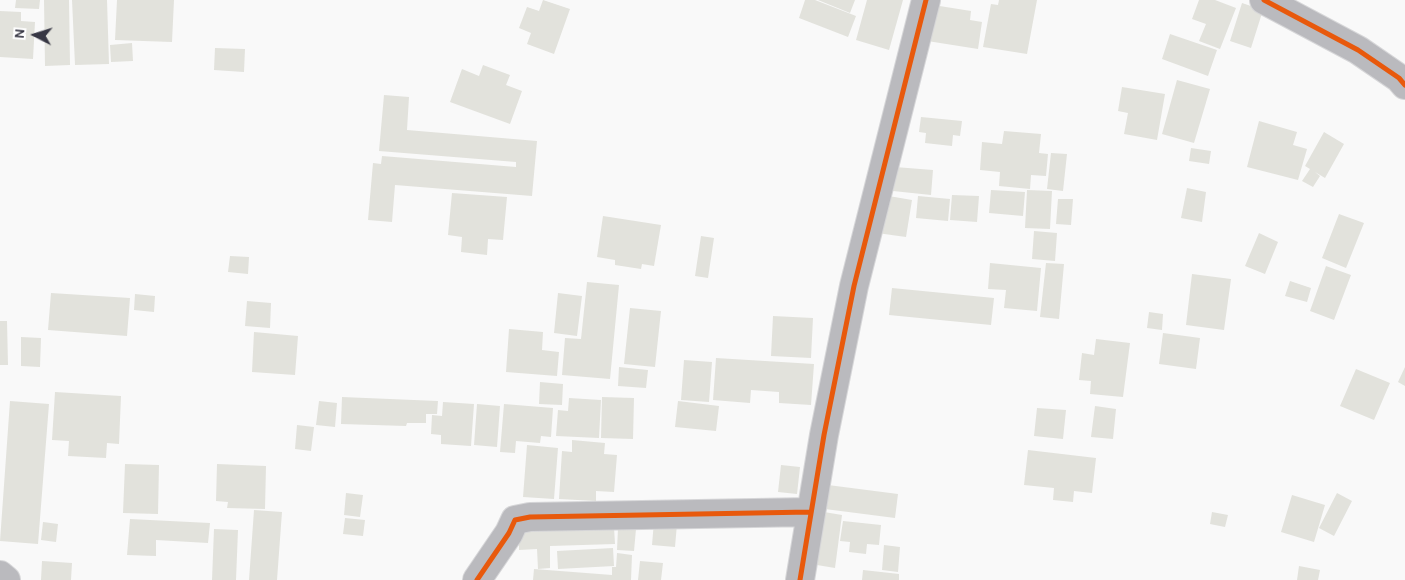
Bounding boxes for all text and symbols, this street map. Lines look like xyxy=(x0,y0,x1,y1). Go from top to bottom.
north arrow xyxy=(10,10,60,60)
text: N xyxy=(11,28,28,39)

